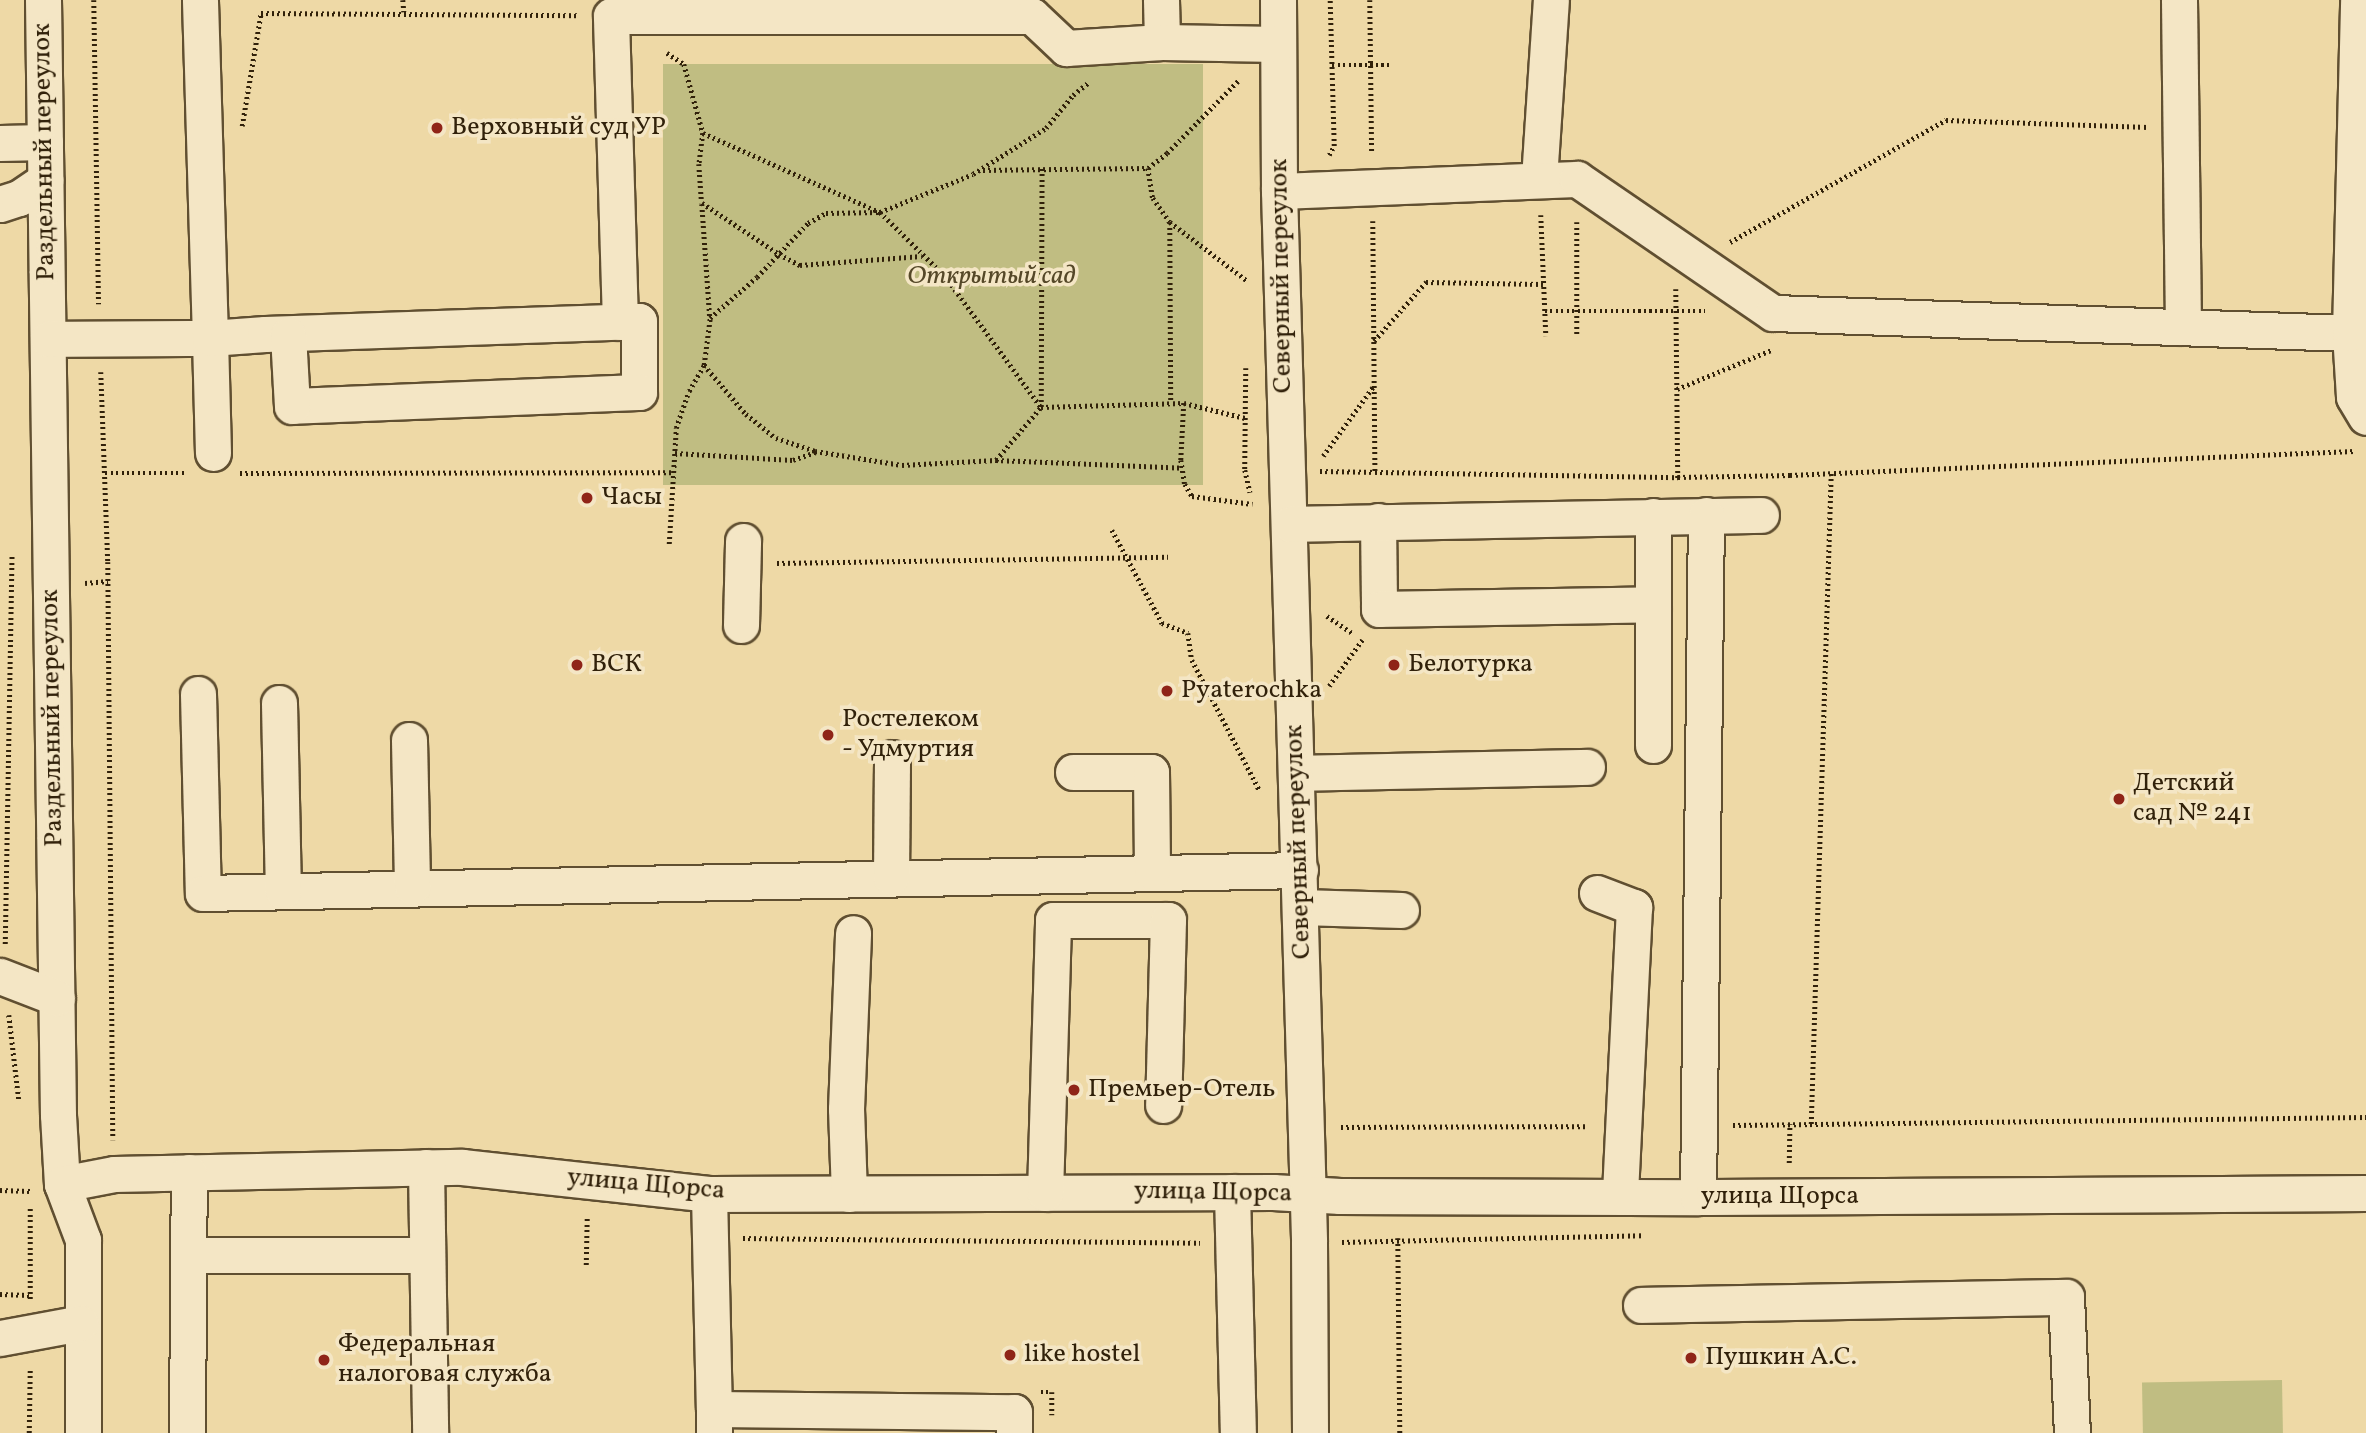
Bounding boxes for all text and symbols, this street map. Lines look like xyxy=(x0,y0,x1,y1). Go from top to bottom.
street label: Раздельный переулок xyxy=(27,23,63,281)
place label: Верховный суд УР xyxy=(451,112,666,144)
marker: Верховный суд УР xyxy=(429,120,445,136)
street label: Северный переулок xyxy=(1264,158,1300,394)
park label: Открытый сад xyxy=(907,261,1075,293)
place label: Часы xyxy=(601,482,662,514)
marker: Часы xyxy=(579,490,595,506)
street label: Раздельный переулок xyxy=(35,589,71,847)
place label: ВСК xyxy=(591,649,642,681)
place label: Белотурка xyxy=(1408,649,1533,681)
marker: ВСК xyxy=(569,657,585,673)
marker: Белотурка xyxy=(1386,657,1402,673)
place label: Pyaterochka xyxy=(1181,675,1322,707)
marker: Pyaterochka xyxy=(1159,683,1175,699)
place label: Ростелеком - Удмуртия xyxy=(842,704,979,766)
street label: Северный переулок xyxy=(1279,724,1319,960)
marker: Ростелеком - Удмуртия xyxy=(820,727,836,743)
place label: Детский сад № 241 xyxy=(2133,768,2252,830)
marker: Детский сад № 241 xyxy=(2111,791,2127,807)
place label: Премьер-Отель xyxy=(1088,1074,1275,1106)
marker: Премьер-Отель xyxy=(1066,1082,1082,1098)
street label: улица Щорса xyxy=(566,1163,726,1207)
street label: улица Щорса xyxy=(1134,1176,1292,1210)
street label: улица Щорса xyxy=(1701,1181,1859,1213)
place label: Федеральная налоговая служба xyxy=(338,1329,552,1390)
place label: like hostel xyxy=(1024,1339,1140,1371)
place label: Пушкин А.С. xyxy=(1705,1342,1857,1374)
marker: like hostel xyxy=(1002,1347,1018,1363)
marker: Пушкин А.С. xyxy=(1683,1350,1699,1366)
marker: Федеральная налоговая служба xyxy=(316,1352,332,1368)

